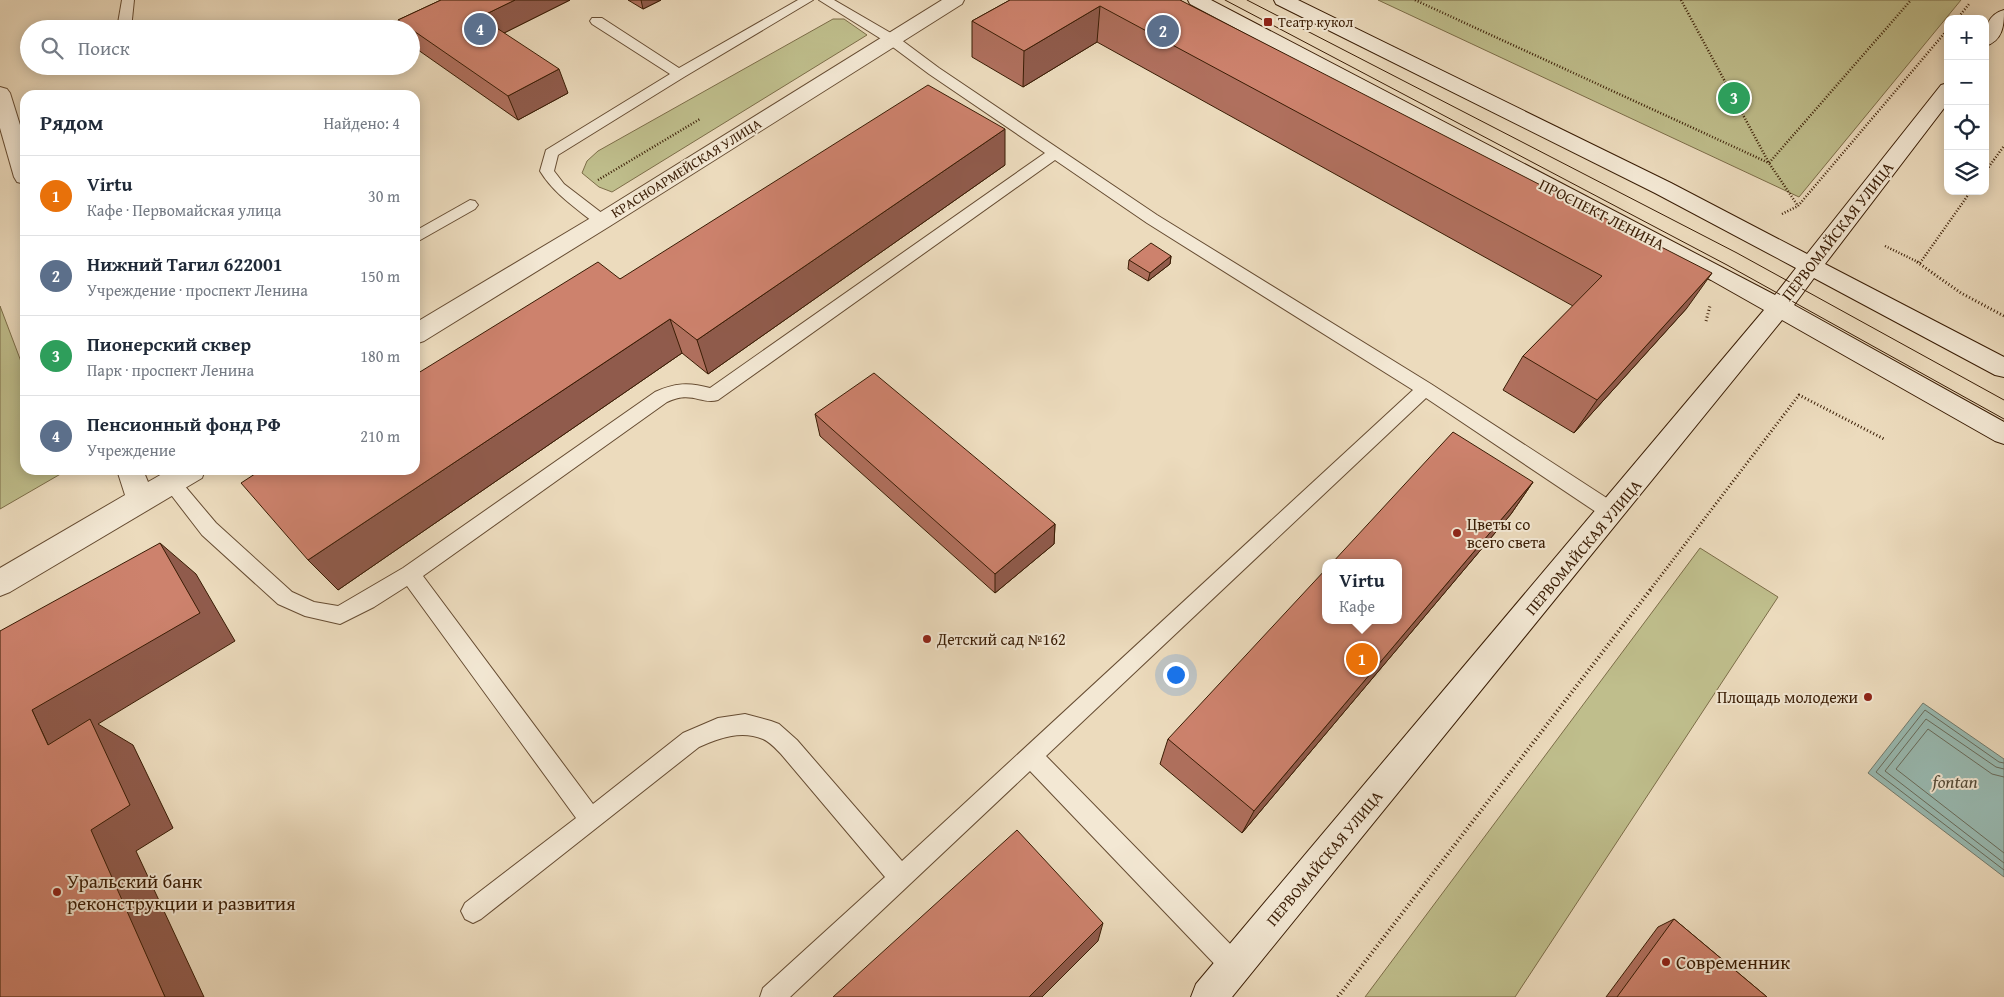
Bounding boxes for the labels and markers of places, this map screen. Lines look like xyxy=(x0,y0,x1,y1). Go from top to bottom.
pin: 4 xyxy=(464,10,496,48)
pin: 2 xyxy=(1147,12,1179,50)
place label: Театр кукол xyxy=(1278,12,1353,32)
marker: Театр кукол xyxy=(1262,16,1274,28)
pin: 3 xyxy=(1718,79,1750,117)
place label: Цветы со всего света xyxy=(1467,512,1546,554)
marker: Цветы со всего света xyxy=(1451,527,1463,539)
place label: Детский сад №162 xyxy=(936,627,1066,651)
marker: Детский сад №162 xyxy=(921,633,933,645)
pin: 1 xyxy=(1346,640,1378,678)
place label: Площадь молодежи xyxy=(1717,685,1858,709)
marker: Площадь молодежи xyxy=(1862,691,1874,703)
place label: Уральский банк реконструкции и развития xyxy=(67,867,296,917)
marker: Уральский банк реконструкции и развития xyxy=(51,886,63,898)
place label: Современник xyxy=(1676,948,1790,976)
marker: Современник xyxy=(1660,956,1672,968)

